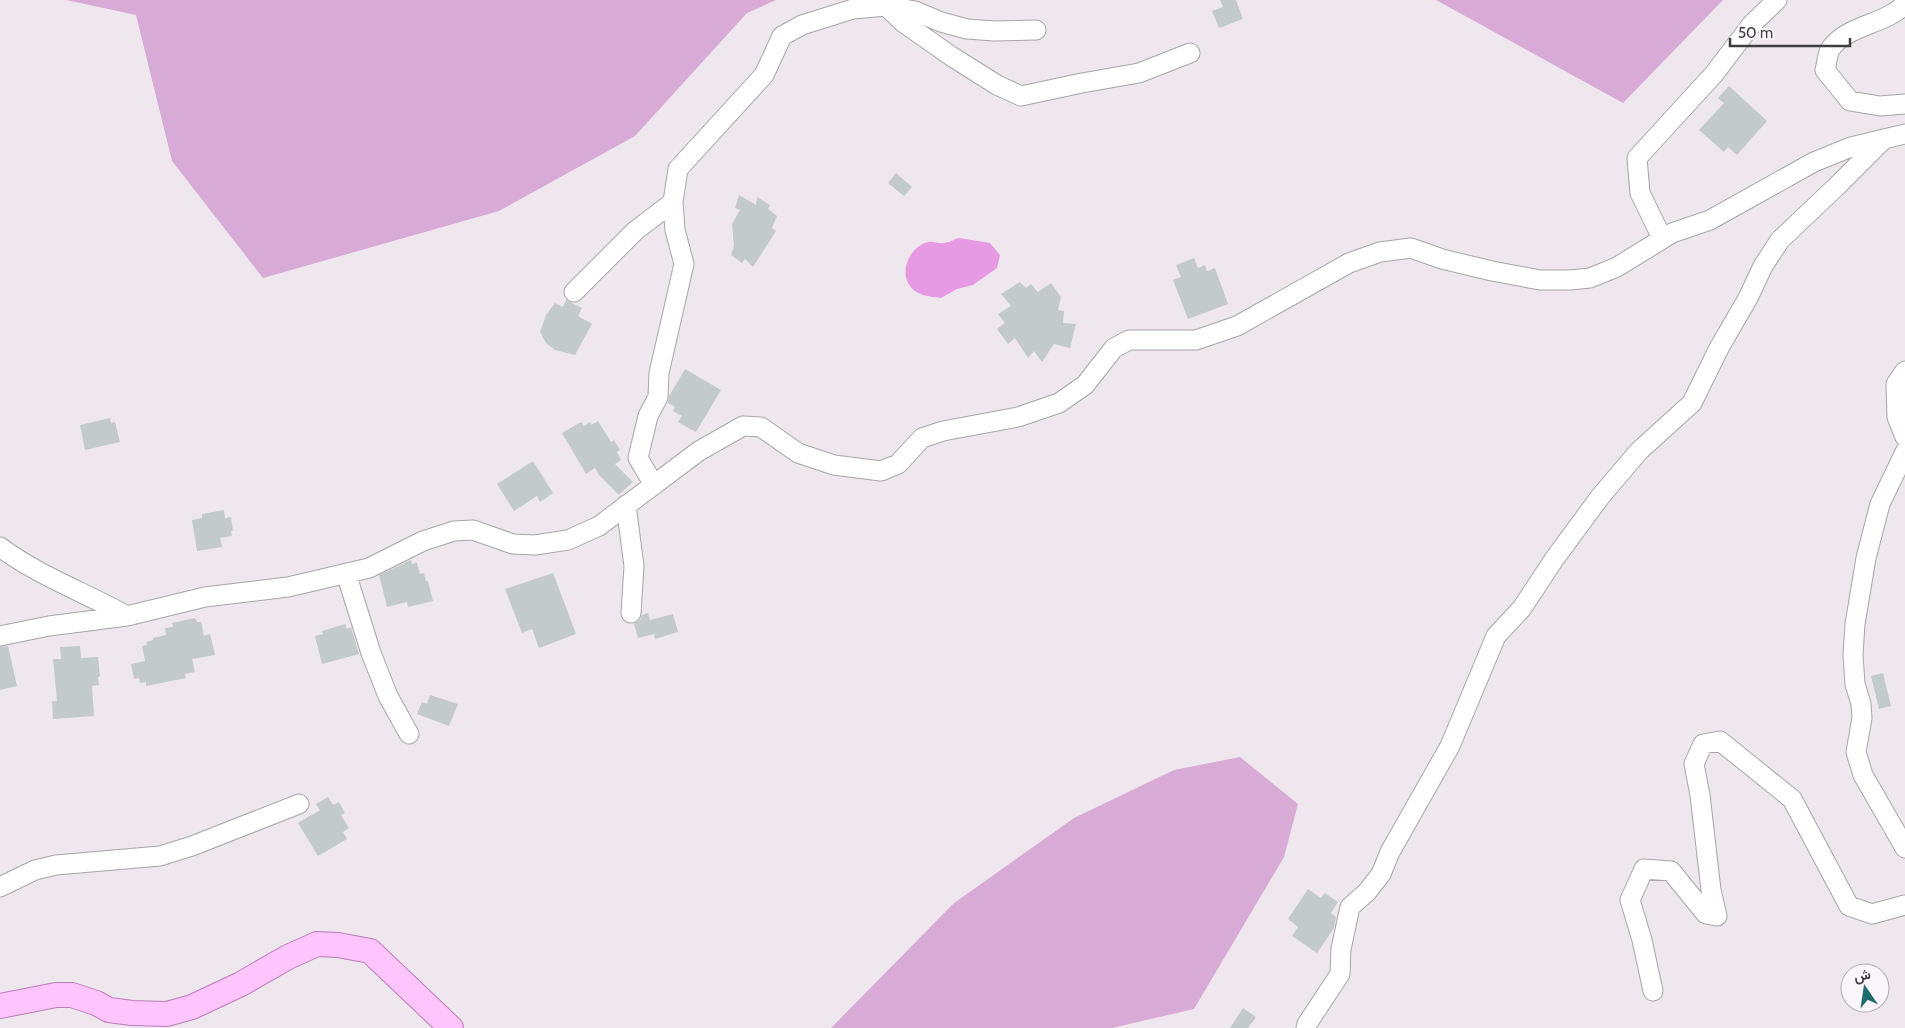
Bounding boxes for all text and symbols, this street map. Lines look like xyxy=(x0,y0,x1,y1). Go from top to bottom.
scale bar xyxy=(1730,15,1850,47)
text: 50 m xyxy=(1738,24,1773,42)
north arrow xyxy=(1840,963,1890,1013)
text: ش xyxy=(1852,965,1872,986)

